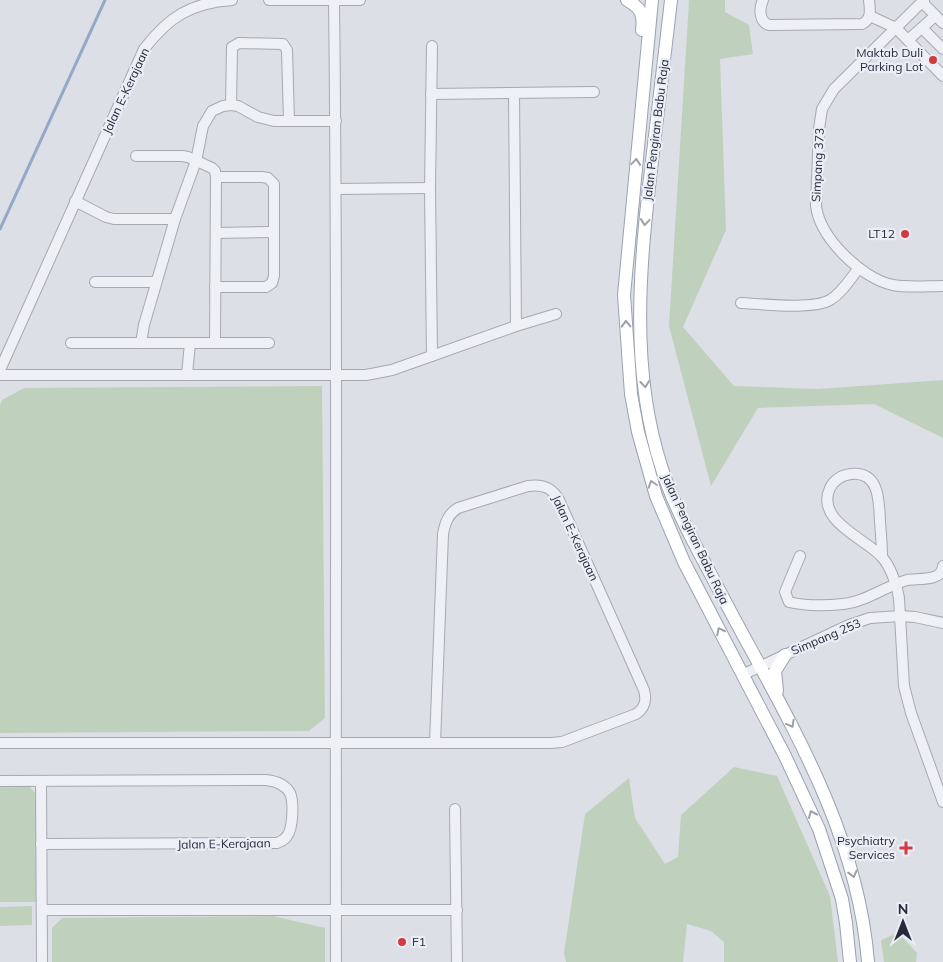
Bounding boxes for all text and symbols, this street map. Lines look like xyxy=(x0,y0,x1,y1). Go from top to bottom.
street label: Jalan E-Kerajaan xyxy=(99,45,152,136)
place label: Maktab Duli Parking Lot xyxy=(856,45,923,74)
marker: Maktab Duli Parking Lot xyxy=(927,54,939,66)
street label: Jalan Pengiran Babu Raja xyxy=(639,58,672,202)
street label: Simpang 373 xyxy=(808,127,827,202)
one-way arrow xyxy=(630,158,641,166)
one-way arrow xyxy=(640,219,651,227)
place label: LT12 xyxy=(868,226,895,241)
marker: LT12 xyxy=(899,228,911,240)
one-way arrow xyxy=(620,320,631,328)
one-way arrow xyxy=(639,381,650,389)
street label: Jalan Pengiran Babu Raja xyxy=(659,471,732,606)
one-way arrow xyxy=(648,480,658,488)
street label: Jalan E-Kerajaan xyxy=(549,492,602,583)
street label: Simpang 253 xyxy=(789,615,863,658)
one-way arrow xyxy=(716,627,726,636)
one-way arrow xyxy=(784,719,794,728)
one-way arrow xyxy=(808,810,818,819)
place label: Psychiatry Services xyxy=(837,833,896,862)
street label: Jalan E-Kerajaan xyxy=(177,835,271,852)
marker: Psychiatry Services xyxy=(899,841,913,855)
one-way arrow xyxy=(847,869,858,878)
north arrow xyxy=(878,897,928,947)
text: N xyxy=(898,900,908,918)
place label: F1 xyxy=(412,934,426,949)
marker: F1 xyxy=(396,936,408,948)

